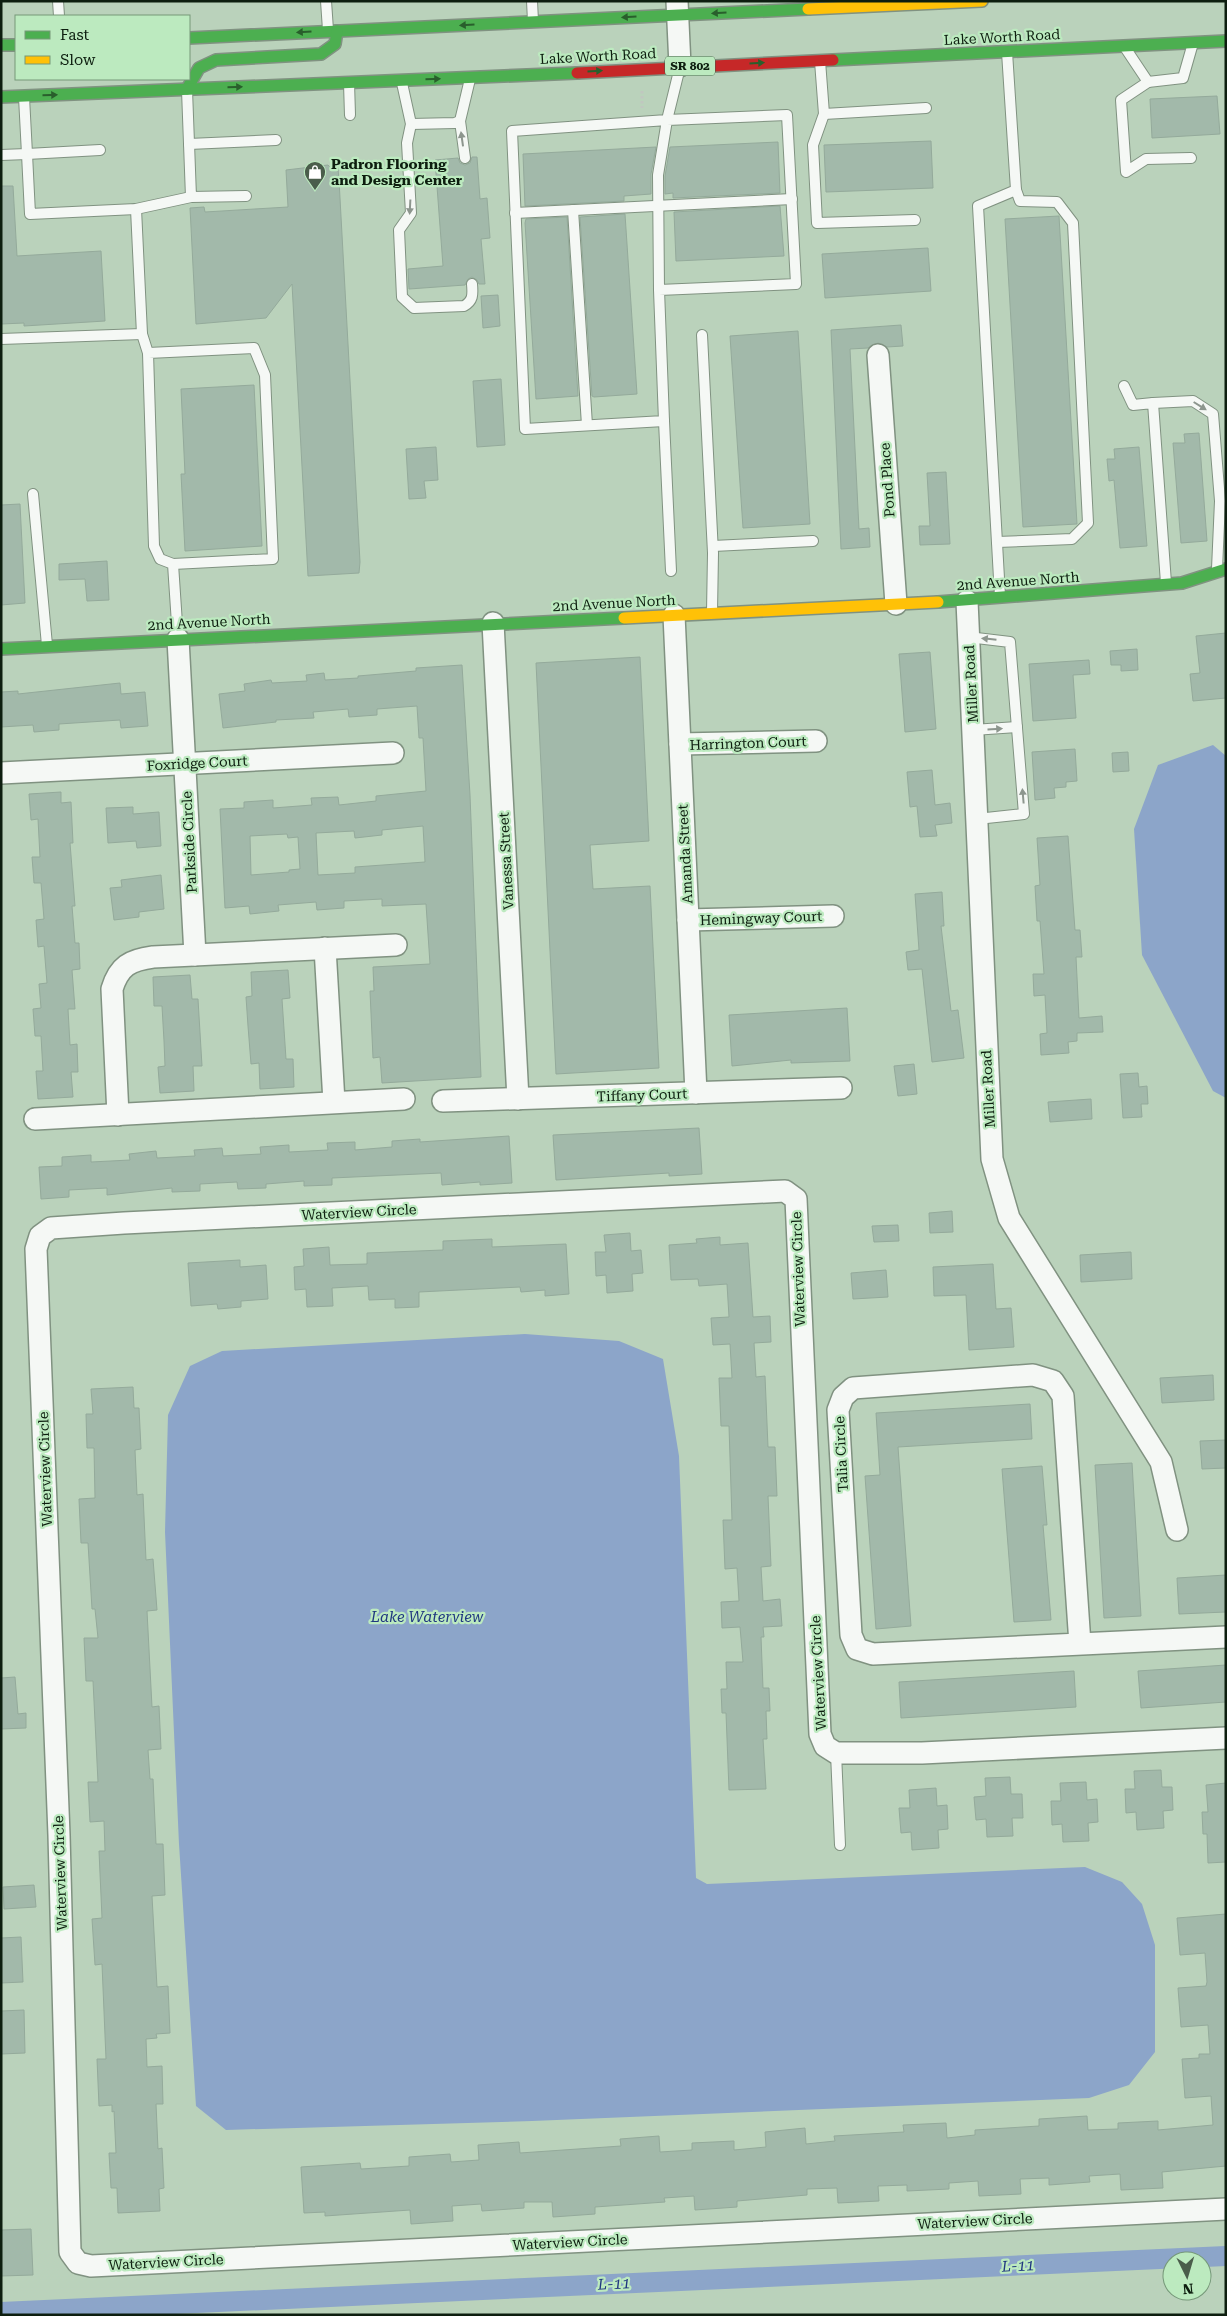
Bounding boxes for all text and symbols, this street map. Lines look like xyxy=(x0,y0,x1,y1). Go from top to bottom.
one-way arrow xyxy=(710,10,726,18)
one-way arrow xyxy=(621,14,637,22)
legend xyxy=(15,15,190,80)
one-way arrow xyxy=(458,21,474,29)
text: Fast xyxy=(60,26,90,44)
street label: Lake Worth Road xyxy=(943,26,1061,48)
one-way arrow xyxy=(296,29,312,37)
street label: Lake Worth Road xyxy=(539,45,657,67)
text: Slow xyxy=(60,51,96,69)
road number: SR 802 xyxy=(665,56,715,76)
one-way arrow xyxy=(750,58,766,66)
one-way arrow xyxy=(587,66,603,74)
one-way arrow xyxy=(425,75,441,83)
one-way arrow xyxy=(228,82,244,90)
one-way arrow xyxy=(42,90,58,98)
one-way arrow xyxy=(458,131,466,147)
place label: Padron Flooring and Design Center xyxy=(331,156,463,188)
shop icon: Padron Flooring and Design Center xyxy=(303,160,327,191)
one-way arrow xyxy=(405,200,413,216)
one-way arrow xyxy=(1194,401,1207,411)
street label: Pond Place xyxy=(876,442,898,518)
street label: 2nd Avenue North xyxy=(956,569,1080,593)
street label: 2nd Avenue North xyxy=(552,592,676,614)
street label: 2nd Avenue North xyxy=(147,611,271,633)
one-way arrow xyxy=(981,635,997,643)
street label: Miller Road xyxy=(961,645,981,723)
one-way arrow xyxy=(987,724,1003,732)
street label: Harrington Court xyxy=(689,733,807,753)
street label: Foxridge Court xyxy=(146,752,248,774)
one-way arrow xyxy=(1019,788,1027,804)
street label: Parkside Circle xyxy=(178,790,200,893)
street label: Amanda Street xyxy=(674,804,696,904)
street label: Vanessa Street xyxy=(495,812,517,910)
street label: Hemingway Court xyxy=(699,908,823,928)
street label: Miller Road xyxy=(978,1050,998,1128)
street label: Tiffany Court xyxy=(596,1085,688,1105)
street label: Waterview Circle xyxy=(301,1201,417,1223)
street label: Waterview Circle xyxy=(788,1211,808,1327)
street label: Waterview Circle xyxy=(35,1411,55,1527)
street label: Talia Circle xyxy=(831,1415,851,1492)
water label: Lake Waterview xyxy=(370,1608,484,1626)
street label: Waterview Circle xyxy=(807,1615,829,1731)
street label: Waterview Circle xyxy=(50,1815,70,1931)
street label: Waterview Circle xyxy=(917,2210,1033,2232)
street label: Waterview Circle xyxy=(512,2231,628,2253)
street label: Waterview Circle xyxy=(108,2251,224,2273)
north arrow xyxy=(1162,2251,1212,2301)
water label: L-11 xyxy=(1000,2256,1035,2276)
water label: L-11 xyxy=(596,2274,631,2294)
text: N xyxy=(1182,2281,1194,2297)

